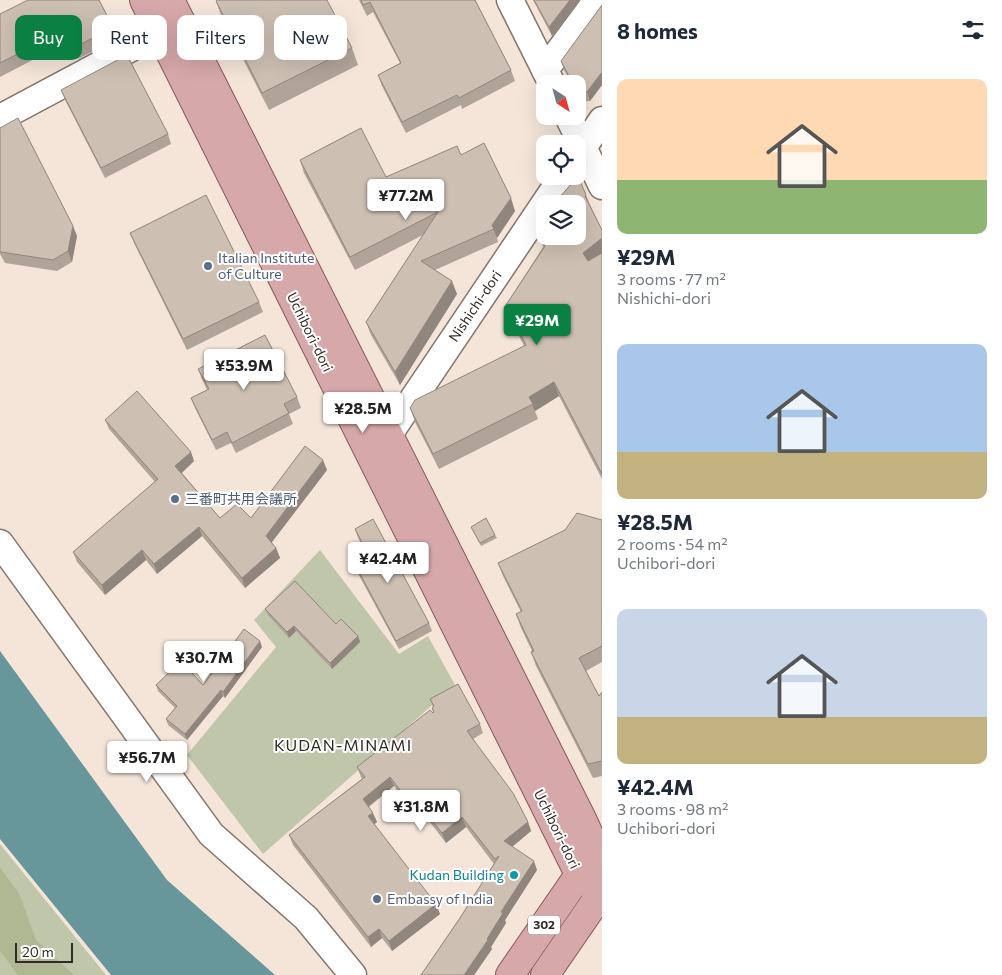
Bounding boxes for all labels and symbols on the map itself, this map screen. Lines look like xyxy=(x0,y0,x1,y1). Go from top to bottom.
north arrow xyxy=(536,75,586,125)
pin: ¥77.2M xyxy=(365,178,447,221)
place label: Italian Institute of Culture xyxy=(218,249,314,282)
marker: Italian Institute of Culture xyxy=(202,260,214,272)
street label: Nishichi-dori xyxy=(445,267,505,345)
street label: Uchibori-dori xyxy=(284,289,337,374)
pin: ¥29M xyxy=(507,304,567,346)
pin: ¥53.9M xyxy=(203,348,285,391)
pin: ¥28.5M xyxy=(322,392,404,434)
place label: 三番町共用会議所 xyxy=(185,490,297,507)
marker: 三番町共用会議所 xyxy=(169,493,181,505)
pin: ¥42.4M xyxy=(347,542,429,584)
pin: ¥30.7M xyxy=(163,640,245,683)
district label: KUDAN-MINAMI xyxy=(274,735,412,754)
pin: ¥56.7M xyxy=(106,740,188,783)
street label: Uchibori-dori xyxy=(531,786,584,871)
pin: ¥31.8M xyxy=(380,790,462,832)
place label: Kudan Building xyxy=(410,866,504,883)
marker: Kudan Building xyxy=(508,869,520,881)
place label: Embassy of India xyxy=(387,890,493,907)
marker: Embassy of India xyxy=(371,893,383,905)
road number: 302 xyxy=(528,916,560,934)
scale bar xyxy=(15,940,72,963)

